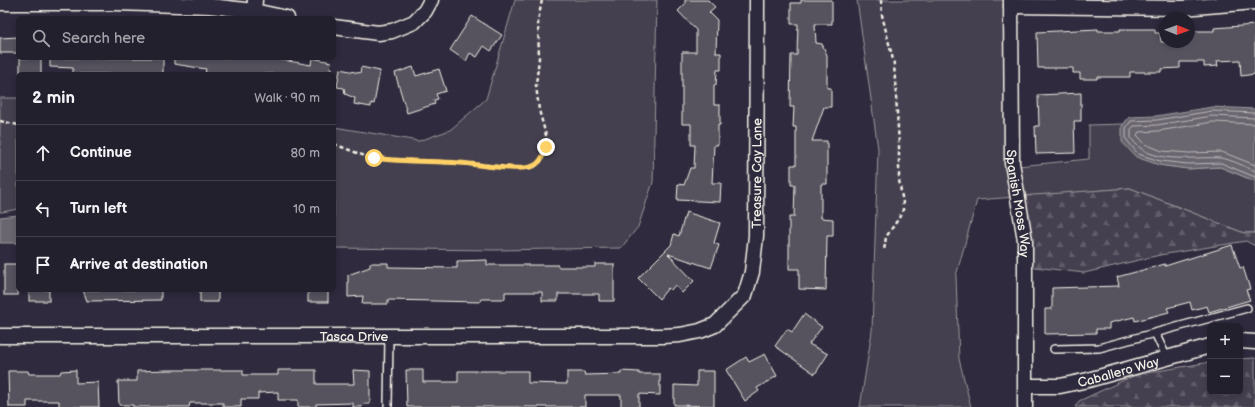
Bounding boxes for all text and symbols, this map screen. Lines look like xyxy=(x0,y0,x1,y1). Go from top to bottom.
north arrow xyxy=(1159,12,1195,48)
search box xyxy=(16,16,336,60)
icon: search xyxy=(30,27,52,49)
text: Search here xyxy=(62,29,145,48)
text: 2 min xyxy=(32,88,75,108)
text: Walk · 90 m xyxy=(254,90,320,106)
street label: Treasure Cay Lane xyxy=(749,118,766,229)
route end xyxy=(537,138,555,156)
icon: ahead xyxy=(32,142,54,164)
text: Continue xyxy=(70,143,132,162)
text: 80 m xyxy=(291,145,320,161)
route start xyxy=(365,149,383,167)
street label: Spanish Moss Way xyxy=(1003,149,1033,258)
icon: left xyxy=(32,198,54,220)
text: Turn left xyxy=(70,199,127,218)
text: 10 m xyxy=(293,201,320,217)
icon: arrive xyxy=(32,254,54,276)
text: Arrive at destination xyxy=(70,255,208,274)
map controls xyxy=(1207,323,1243,395)
button: + xyxy=(1207,323,1243,359)
street label: Tasca Drive xyxy=(320,329,389,345)
street label: Caballero Way xyxy=(1076,354,1161,391)
button: − xyxy=(1207,359,1243,395)

